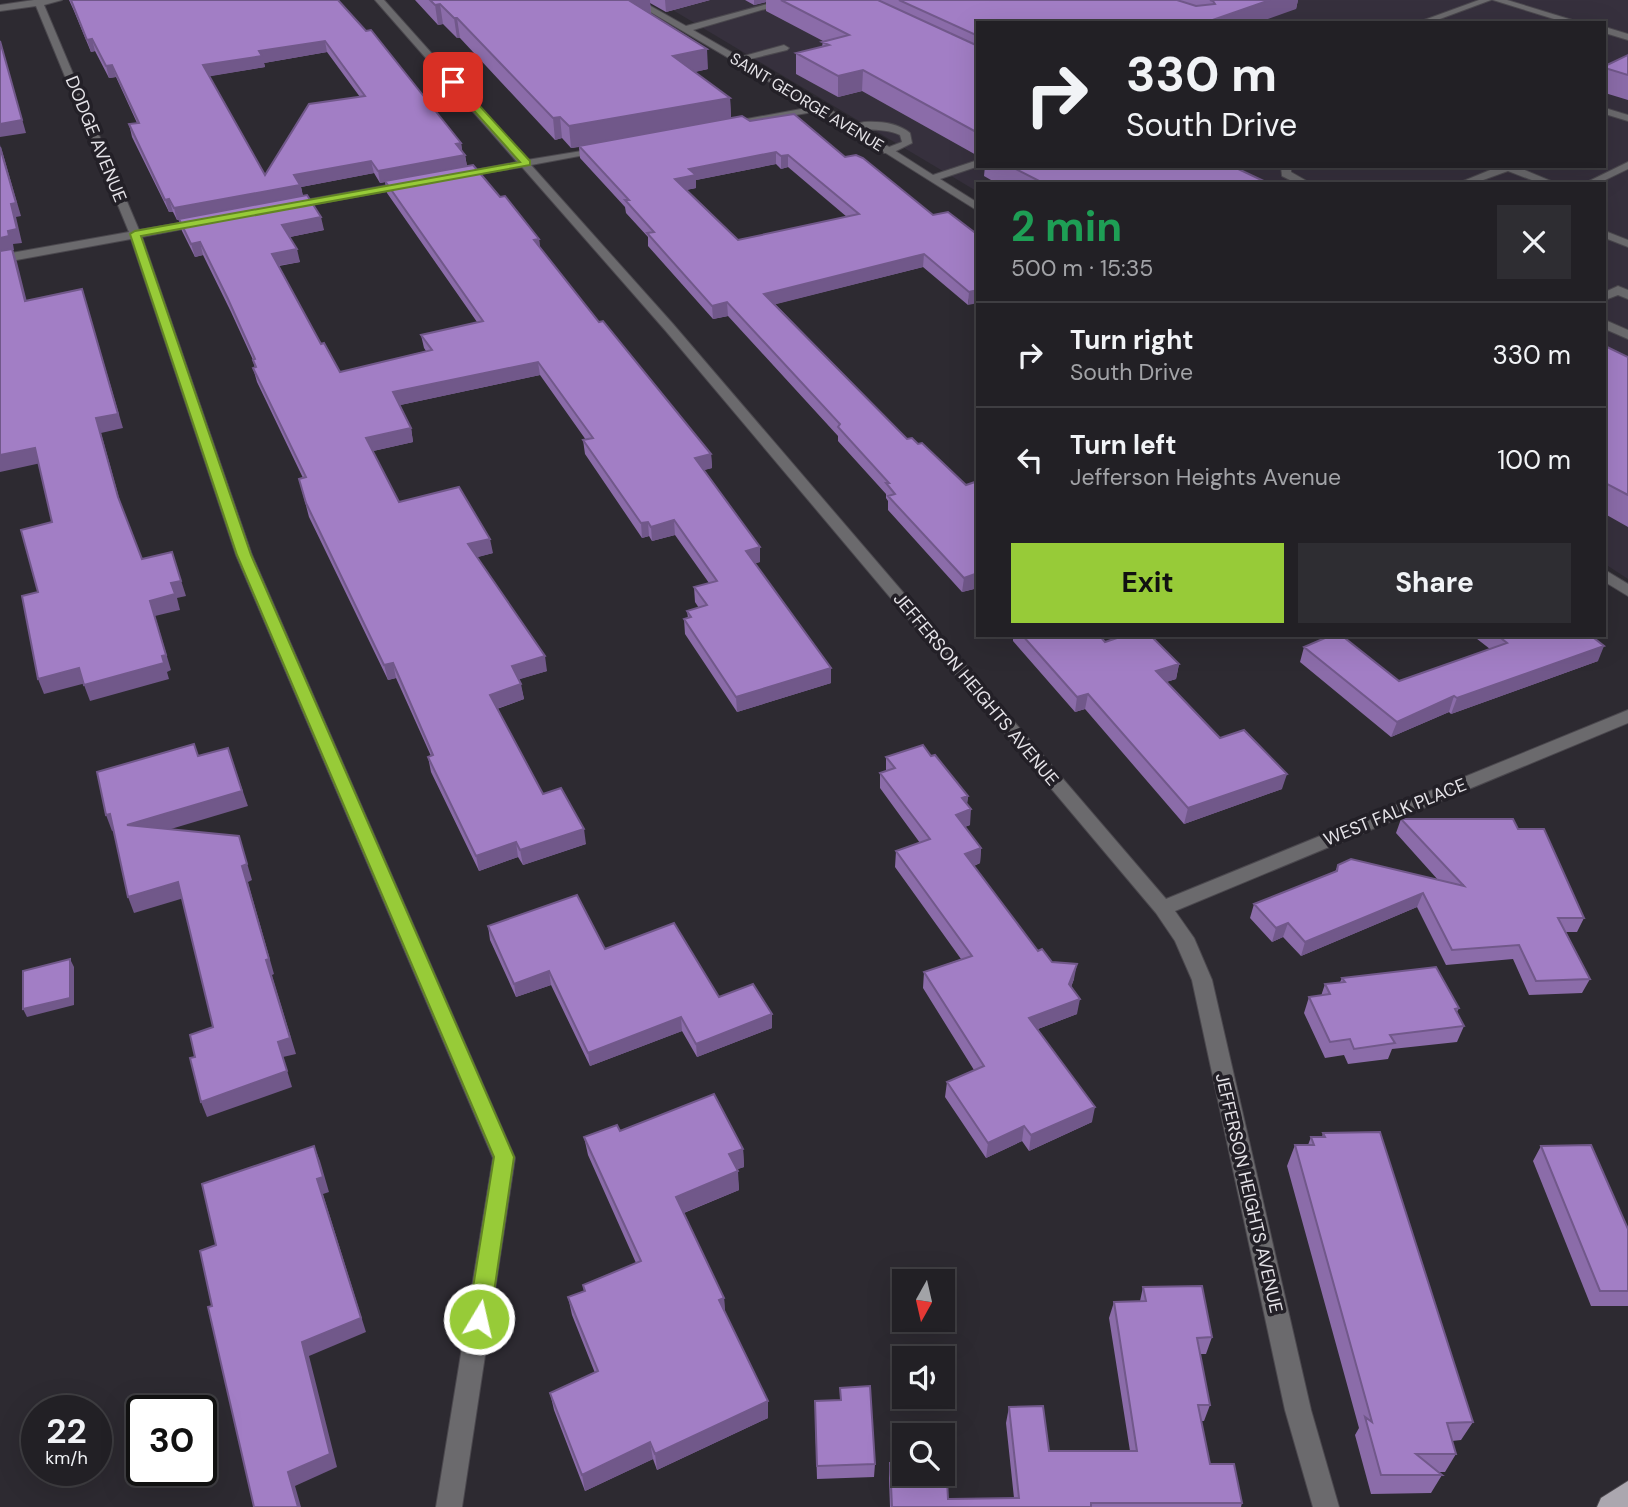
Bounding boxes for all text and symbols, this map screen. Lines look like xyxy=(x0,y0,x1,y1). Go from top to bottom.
text: 330 m xyxy=(1126,42,1277,106)
street label: SAINT GEORGE AVENUE xyxy=(726,48,888,156)
icon: right xyxy=(1011,49,1102,140)
pin xyxy=(423,52,483,112)
icon: arrive xyxy=(434,63,472,101)
street label: DODGE AVENUE xyxy=(60,72,132,206)
text: South Drive xyxy=(1126,104,1297,146)
text: 2 min xyxy=(1011,199,1122,254)
button: close xyxy=(1497,205,1571,279)
text: 500 m · 15:35 xyxy=(1011,253,1153,283)
text: Turn right xyxy=(1070,323,1194,357)
icon: right xyxy=(1011,336,1049,374)
text: 330 m xyxy=(1492,338,1571,372)
text: South Drive xyxy=(1070,357,1193,387)
text: Turn left xyxy=(1070,428,1177,462)
icon: left xyxy=(1011,441,1049,479)
text: 100 m xyxy=(1497,443,1571,477)
text: Jefferson Heights Avenue xyxy=(1070,462,1341,492)
button: Exit xyxy=(1011,543,1284,623)
button: Share xyxy=(1298,543,1571,623)
street label: JEFFERSON HEIGHTS AVENUE xyxy=(888,587,1064,791)
street label: WEST FALK PLACE xyxy=(1320,772,1470,852)
street label: JEFFERSON HEIGHTS AVENUE xyxy=(1210,1071,1288,1315)
north arrow xyxy=(892,1269,956,1332)
map controls xyxy=(892,1269,955,1486)
position arrow xyxy=(442,1282,516,1356)
button: sound xyxy=(892,1346,955,1409)
speed limit sign: 30 xyxy=(126,1395,217,1486)
text: 22 xyxy=(46,1408,87,1454)
button: search xyxy=(892,1423,955,1486)
text: km/h xyxy=(45,1446,88,1470)

